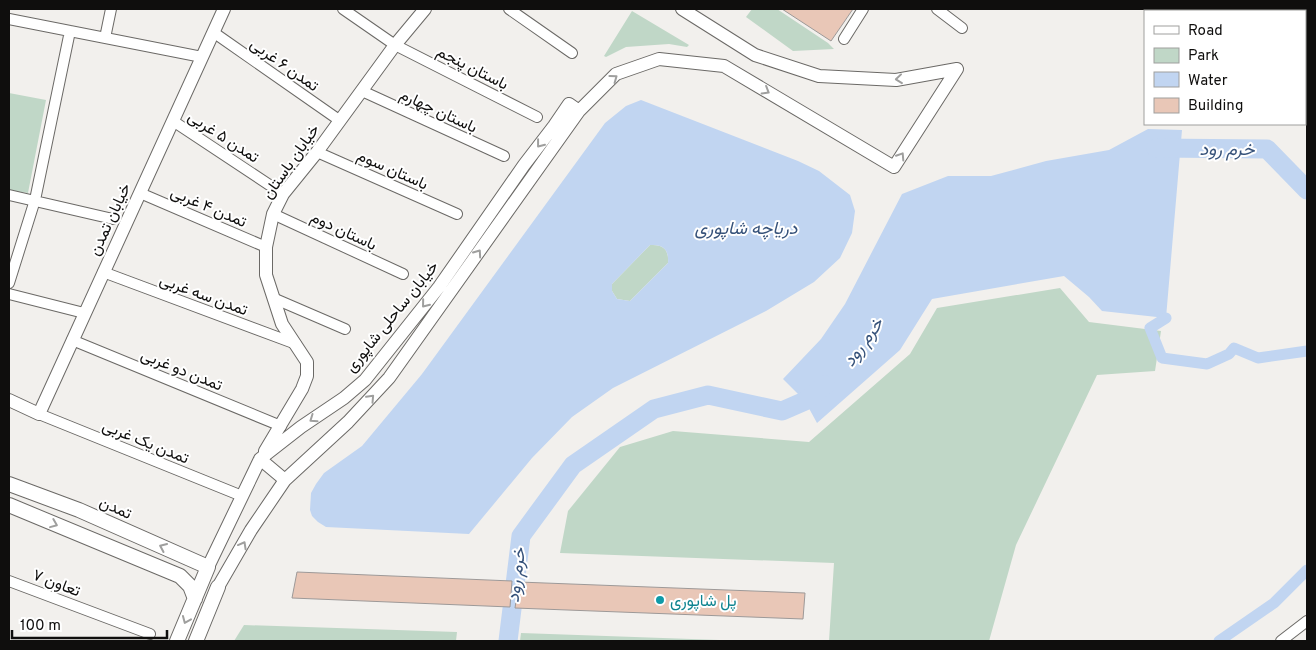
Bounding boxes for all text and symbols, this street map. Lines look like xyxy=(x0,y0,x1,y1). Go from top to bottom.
legend xyxy=(1144,10,1306,125)
text: Road xyxy=(1188,22,1223,41)
street label: تمدن ۶ غربی xyxy=(246,35,322,97)
street label: باستان پنجم xyxy=(433,42,511,95)
text: Park xyxy=(1188,47,1219,66)
text: Water xyxy=(1188,72,1228,91)
one-way arrow xyxy=(894,73,902,84)
one-way arrow xyxy=(609,75,618,84)
one-way arrow xyxy=(760,84,769,94)
street label: باستان چهارم xyxy=(396,85,480,138)
text: Building xyxy=(1188,97,1243,116)
street label: تمدن ۵ غربی xyxy=(183,107,262,168)
street label: خیابان باستان xyxy=(259,121,325,203)
one-way arrow xyxy=(538,138,546,147)
water label: خرم رود xyxy=(1200,139,1255,162)
street label: باستان سوم xyxy=(354,146,431,195)
one-way arrow xyxy=(895,152,904,162)
street label: خیابان تمدن xyxy=(85,180,136,259)
street label: تمدن ۴ غربی xyxy=(167,183,249,233)
street label: باستان دوم xyxy=(307,208,379,256)
water label: دریاچه شاپوری xyxy=(695,218,798,241)
one-way arrow xyxy=(472,250,481,259)
street label: خیابان ساحلی شاپوری xyxy=(342,257,444,377)
street label: تمدن سه غربی xyxy=(156,271,250,321)
one-way arrow xyxy=(423,298,431,307)
water label: خرم رود xyxy=(839,313,890,372)
street label: تمدن دو غربی xyxy=(137,345,225,396)
one-way arrow xyxy=(365,394,374,403)
one-way arrow xyxy=(309,413,318,422)
street label: تمدن یک غربی xyxy=(99,416,192,469)
street label: تمدن xyxy=(96,493,135,525)
one-way arrow xyxy=(49,517,58,528)
one-way arrow xyxy=(237,542,247,551)
one-way arrow xyxy=(159,543,168,554)
water label: خرم رود xyxy=(503,546,532,604)
street label: تعاون ۷ xyxy=(30,566,83,602)
place label: پل شاپوری xyxy=(670,592,737,612)
marker: پل شاپوری xyxy=(654,594,666,606)
scale bar xyxy=(12,608,168,640)
one-way arrow xyxy=(182,615,192,624)
text: 100 m xyxy=(20,617,61,636)

